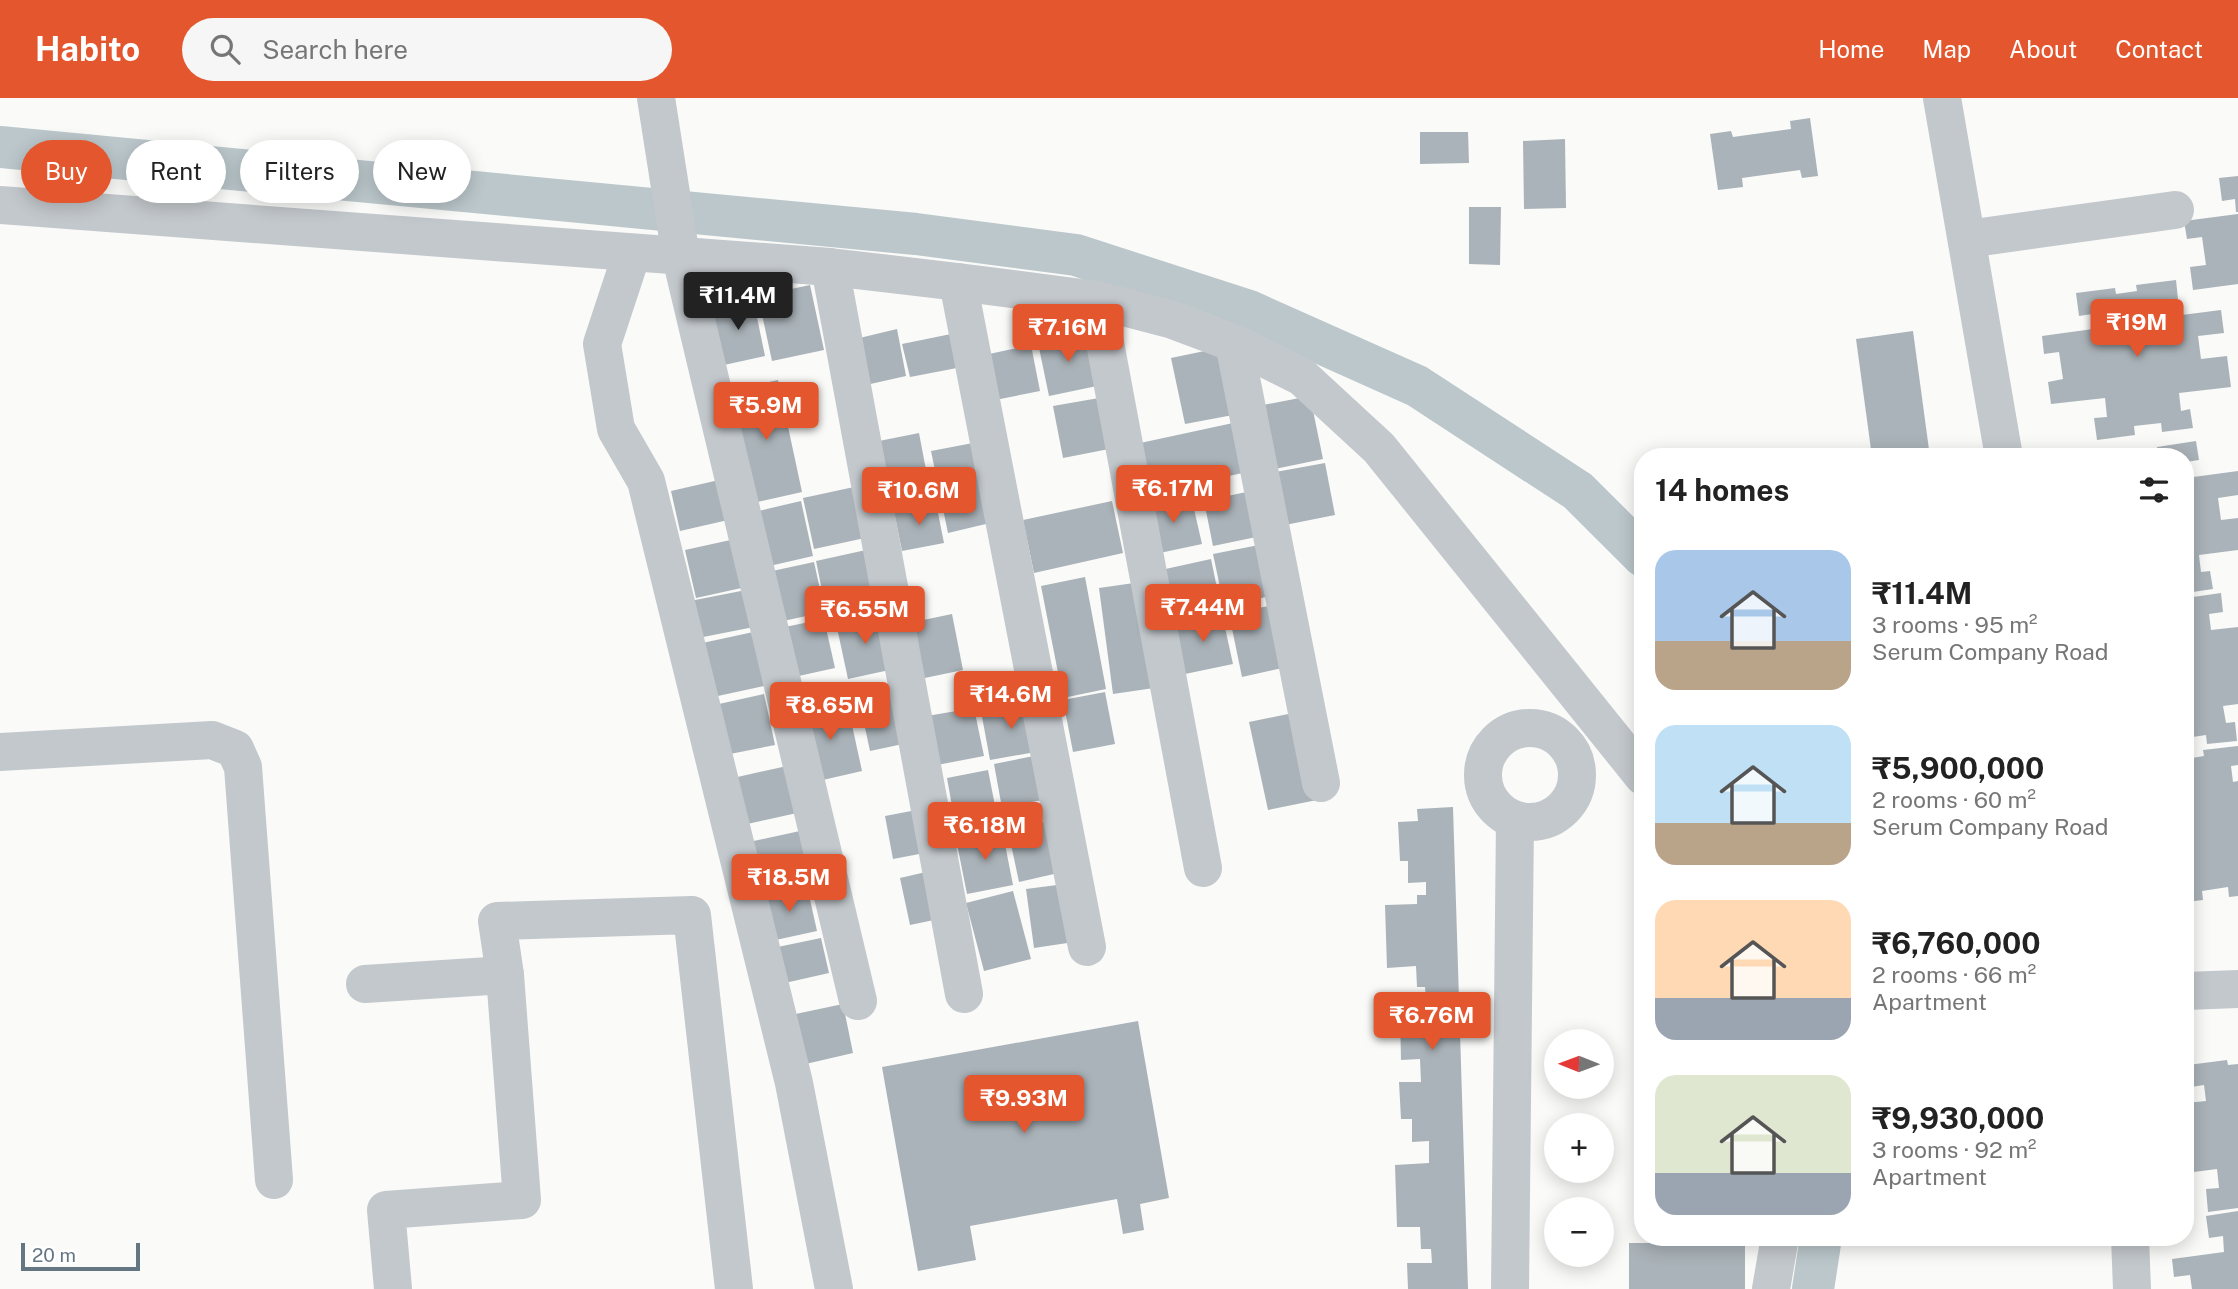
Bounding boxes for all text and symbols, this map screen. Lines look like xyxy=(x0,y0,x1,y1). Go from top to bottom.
search box xyxy=(182,18,672,81)
text: Habito xyxy=(35,30,140,68)
icon: search xyxy=(206,30,244,68)
text: Search here xyxy=(262,34,408,65)
text: Home xyxy=(1818,35,1884,63)
text: Map xyxy=(1922,35,1971,63)
text: About xyxy=(2009,35,2077,63)
text: Contact xyxy=(2115,35,2203,63)
chip: Buy xyxy=(21,140,112,203)
chip: Rent xyxy=(126,140,226,203)
chip: Filters xyxy=(240,140,359,203)
chip: New xyxy=(373,140,471,203)
pin: ₹11.4M xyxy=(681,272,795,332)
text: ₹11.4M xyxy=(700,281,776,308)
pin: ₹19M xyxy=(2096,300,2178,359)
pin: ₹7.16M xyxy=(1011,304,1125,364)
text: ₹19M xyxy=(2107,308,2167,335)
text: ₹7.16M xyxy=(1029,313,1107,340)
pin: ₹5.9M xyxy=(717,382,815,442)
text: ₹5.9M xyxy=(730,391,802,418)
pin: ₹6.17M xyxy=(1116,466,1230,525)
pin: ₹10.6M xyxy=(862,468,976,527)
icon: filters xyxy=(2135,471,2173,509)
text: 14 homes xyxy=(1655,472,1789,508)
text: ₹6.17M xyxy=(1132,474,1214,501)
text: ₹10.6M xyxy=(878,476,960,503)
text: ₹11.4M xyxy=(1872,575,1972,611)
icon: home xyxy=(1711,578,1795,662)
pin: ₹7.44M xyxy=(1146,584,1260,644)
pin: ₹6.55M xyxy=(808,587,922,646)
text: ₹7.44M xyxy=(1161,593,1245,620)
text: ₹6.55M xyxy=(821,595,909,622)
text: 3 rooms · 95 m² xyxy=(1872,611,2038,638)
text: Serum Company Road xyxy=(1872,638,2109,665)
pin: ₹14.6M xyxy=(954,672,1068,731)
text: ₹14.6M xyxy=(970,680,1052,707)
pin: ₹8.65M xyxy=(773,682,887,742)
text: ₹8.65M xyxy=(786,691,874,718)
text: ₹5,900,000 xyxy=(1872,750,2044,786)
icon: home xyxy=(1711,753,1795,837)
text: 2 rooms · 60 m² xyxy=(1872,786,2036,813)
pin: ₹6.18M xyxy=(928,802,1042,862)
text: ₹6.18M xyxy=(944,811,1026,838)
text: Serum Company Road xyxy=(1872,813,2109,840)
pin: ₹18.5M xyxy=(732,854,846,914)
text: ₹18.5M xyxy=(748,863,830,890)
text: ₹6,760,000 xyxy=(1872,925,2041,961)
icon: home xyxy=(1711,928,1795,1012)
text: 2 rooms · 66 m² xyxy=(1872,961,2036,988)
text: Apartment xyxy=(1872,988,1987,1015)
pin: ₹6.76M xyxy=(1375,992,1489,1052)
text: ₹6.76M xyxy=(1390,1001,1474,1028)
north arrow xyxy=(1544,1029,1614,1099)
map controls xyxy=(1544,1029,1614,1267)
pin: ₹9.93M xyxy=(967,1076,1081,1135)
text: ₹9.93M xyxy=(980,1084,1068,1111)
text: ₹9,930,000 xyxy=(1872,1100,2044,1136)
icon: home xyxy=(1711,1103,1795,1187)
button: + xyxy=(1544,1113,1614,1183)
text: 3 rooms · 92 m² xyxy=(1872,1136,2037,1163)
text: Apartment xyxy=(1872,1163,1987,1190)
button: − xyxy=(1544,1197,1614,1267)
scale bar xyxy=(21,1240,140,1272)
text: 20 m xyxy=(32,1244,76,1266)

